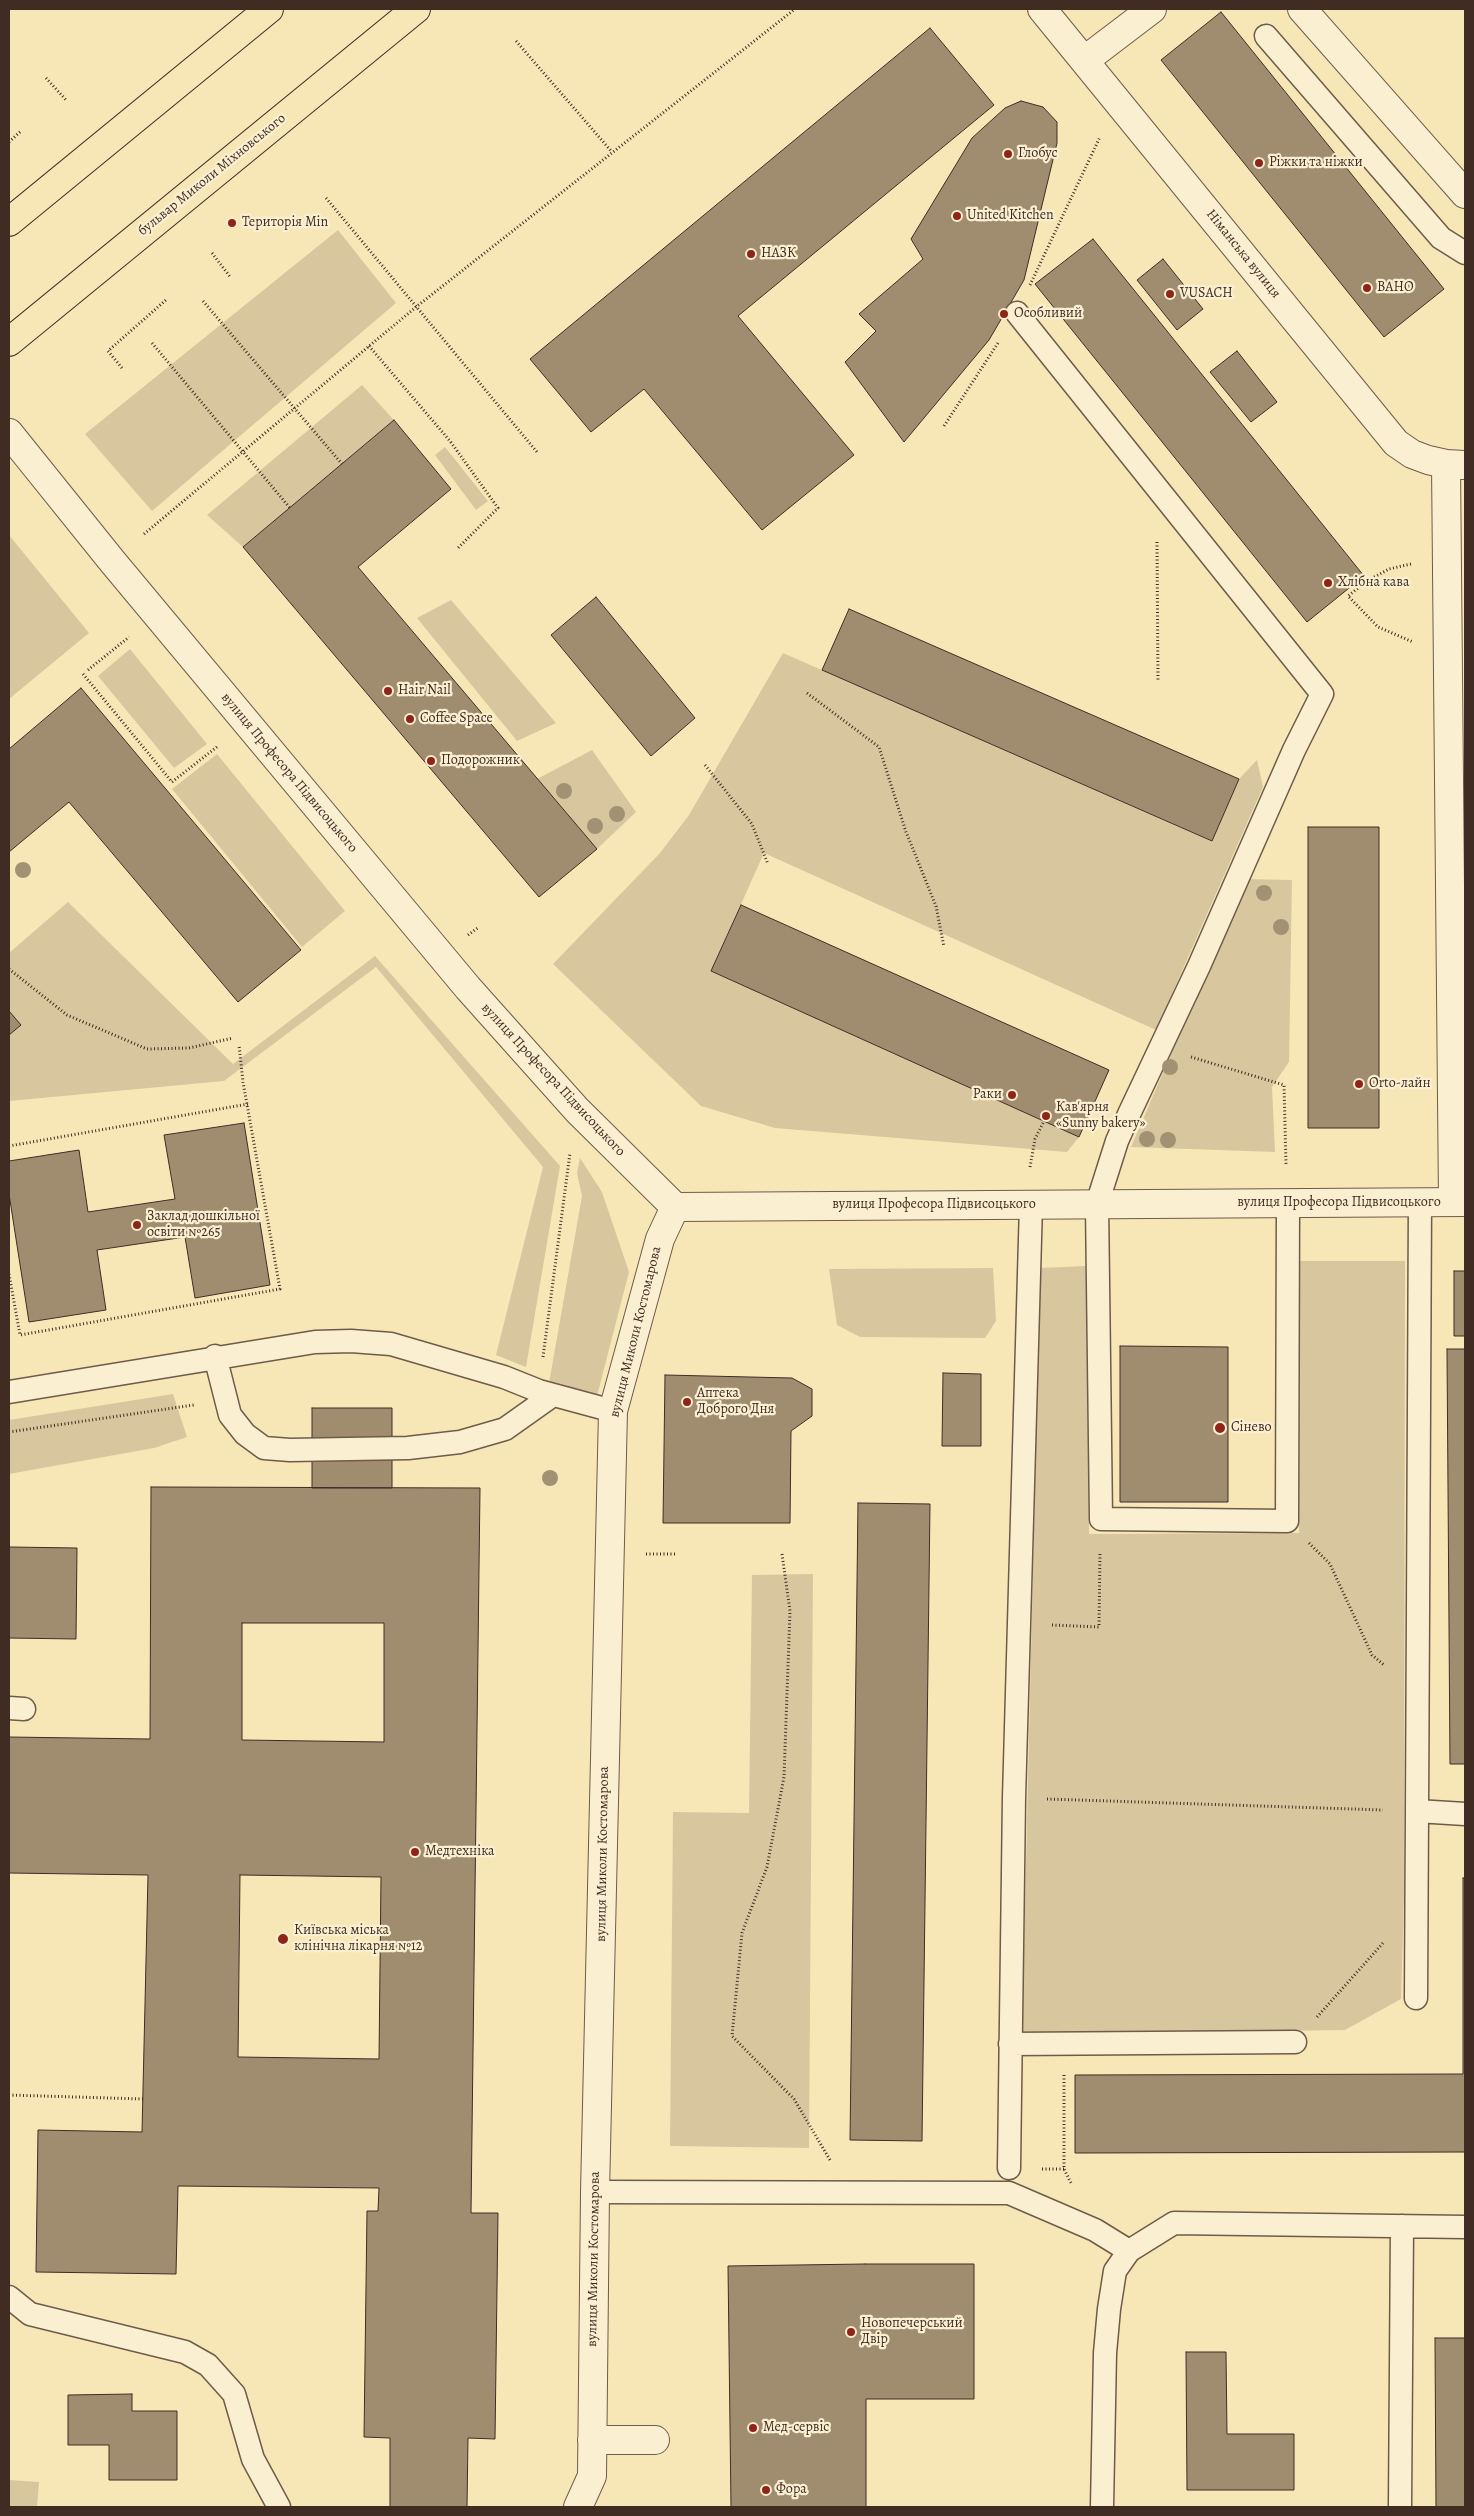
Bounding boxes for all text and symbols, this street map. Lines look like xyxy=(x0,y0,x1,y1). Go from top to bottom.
street label: бульвар Миколи Міхновського xyxy=(135,110,289,240)
place label: Глобус xyxy=(1018,146,1058,162)
marker: Глобус xyxy=(1002,148,1014,160)
place label: Ріжки та ніжки xyxy=(1269,155,1363,171)
marker: Ріжки та ніжки xyxy=(1253,157,1265,169)
street label: Німанська вулиця xyxy=(1202,206,1284,302)
place label: United Kitchen xyxy=(967,208,1054,224)
marker: United Kitchen xyxy=(951,210,963,222)
place label: Територія Min xyxy=(242,215,328,231)
marker: Територія Min xyxy=(226,217,238,229)
place label: НАЗК xyxy=(761,246,796,262)
marker: НАЗК xyxy=(745,248,757,260)
place label: BAHO xyxy=(1377,280,1414,296)
marker: BAHO xyxy=(1361,282,1373,294)
place label: VUSACH xyxy=(1180,286,1233,302)
marker: VUSACH xyxy=(1164,288,1176,300)
place label: Особливий xyxy=(1014,306,1082,322)
marker: Особливий xyxy=(998,308,1010,320)
place label: Хлібна кава xyxy=(1338,575,1409,591)
marker: Хлібна кава xyxy=(1322,577,1334,589)
place label: Hair Nail xyxy=(398,683,451,699)
marker: Hair Nail xyxy=(382,685,394,697)
street label: вулиця Професора Підвисоцького xyxy=(217,690,361,856)
place label: Coffee Space xyxy=(420,711,493,727)
marker: Coffee Space xyxy=(404,713,416,725)
place label: Подорожник xyxy=(441,753,520,769)
marker: Подорожник xyxy=(425,755,437,767)
street label: вулиця Професора Підвисоцького xyxy=(477,1000,629,1160)
place label: Orto-лайн xyxy=(1369,1076,1431,1092)
marker: Orto-лайн xyxy=(1353,1078,1365,1090)
place label: Раки xyxy=(973,1087,1002,1103)
marker: Раки xyxy=(1006,1089,1018,1101)
place label: Кав'ярня «Sunny bakery» xyxy=(1056,1100,1145,1132)
marker: Кав'ярня «Sunny bakery» xyxy=(1040,1110,1052,1122)
street label: вулиця Професора Підвисоцького xyxy=(1237,1195,1441,1211)
street label: вулиця Професора Підвисоцького xyxy=(832,1197,1036,1213)
place label: Заклад дошкільної освіти №265 xyxy=(147,1209,260,1242)
marker: Заклад дошкільної освіти №265 xyxy=(131,1219,143,1231)
street label: вулиця Миколи Костомарова xyxy=(607,1245,665,1419)
place label: Аптека Доброго Дня xyxy=(697,1386,774,1418)
marker: Аптека Доброго Дня xyxy=(681,1396,693,1408)
place label: Сінево xyxy=(1231,1420,1272,1436)
marker: Сінево xyxy=(1213,1421,1227,1435)
street label: вулиця Миколи Костомарова xyxy=(593,1766,613,1942)
place label: Медтехніка xyxy=(425,1844,495,1860)
marker: Медтехніка xyxy=(409,1846,421,1858)
place label: Київська міська клінічна лікарня №12 xyxy=(294,1923,423,1955)
marker: Київська міська клінічна лікарня №12 xyxy=(276,1932,290,1946)
street label: вулиця Миколи Костомарова xyxy=(584,2171,604,2347)
place label: Новопечерський Двір xyxy=(861,2316,963,2348)
marker: Новопечерський Двір xyxy=(845,2326,857,2338)
place label: Мед-сервіс xyxy=(763,2420,829,2436)
marker: Мед-сервіс xyxy=(747,2422,759,2434)
place label: Фора xyxy=(776,2482,807,2498)
marker: Фора xyxy=(760,2484,772,2496)

